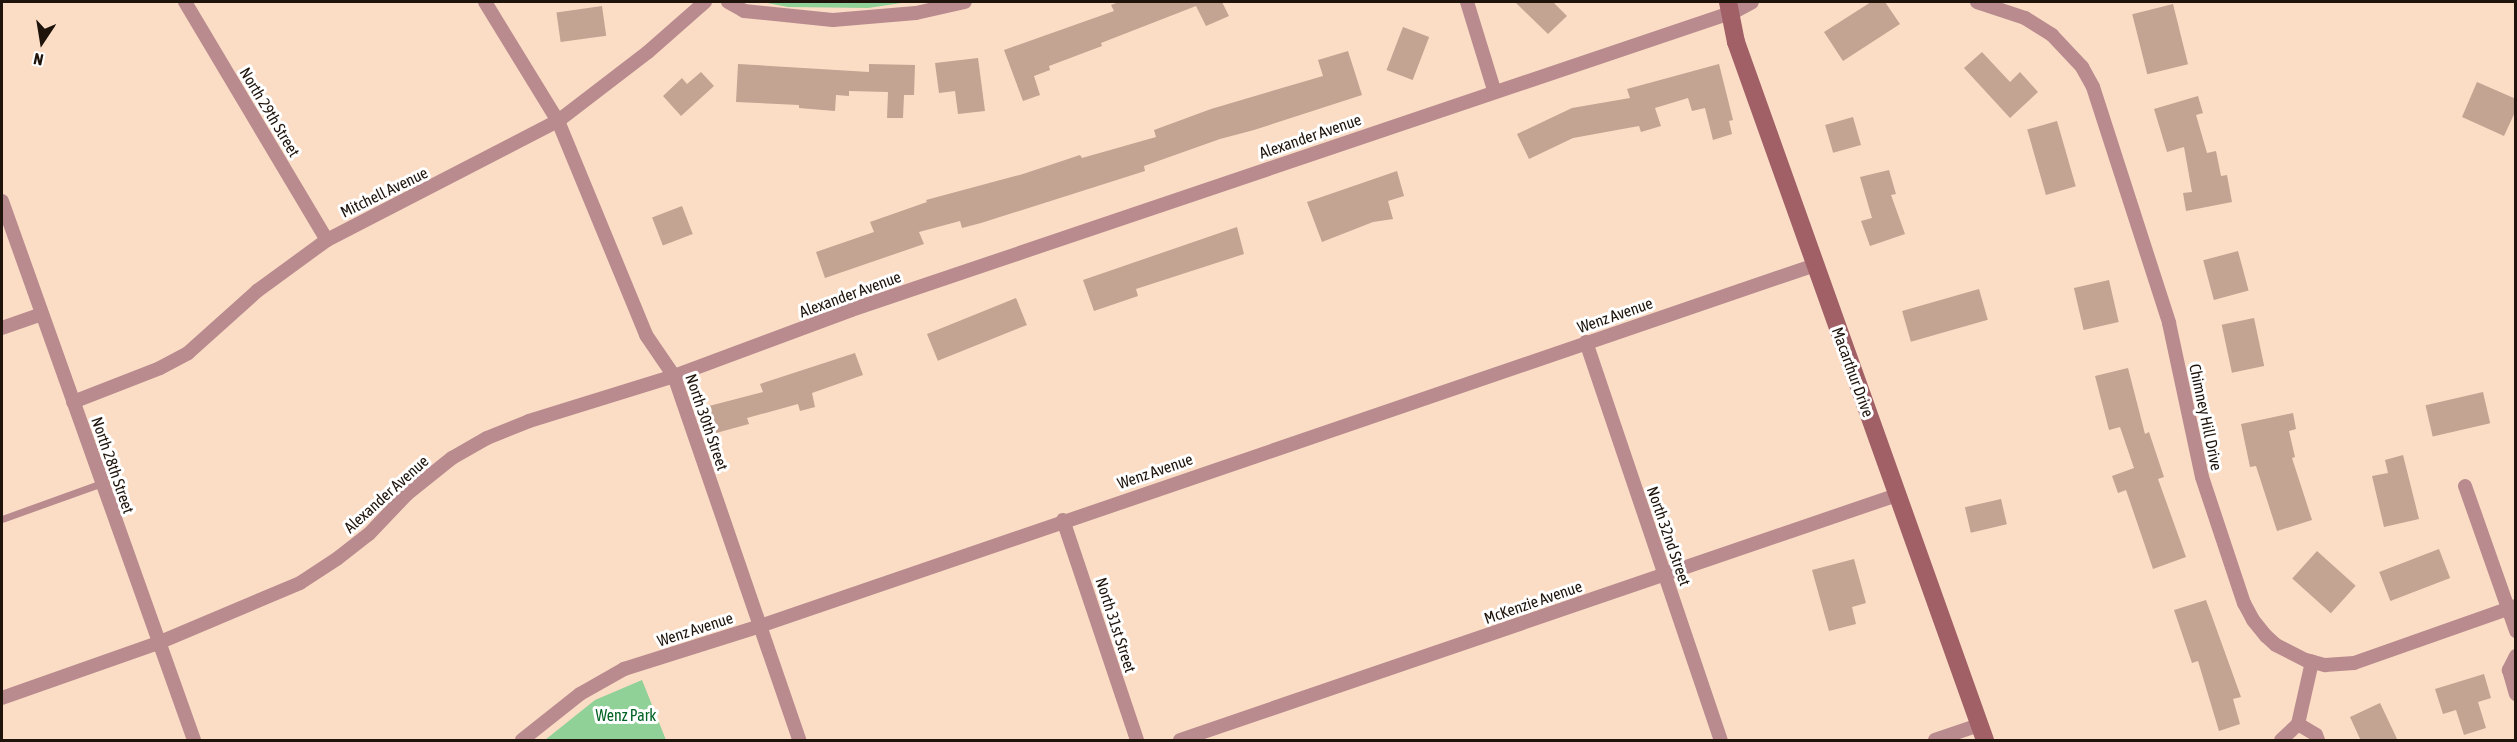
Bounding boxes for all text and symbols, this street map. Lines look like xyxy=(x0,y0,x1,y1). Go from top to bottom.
north arrow xyxy=(12,12,72,72)
text: N xyxy=(32,50,45,69)
street label: North 29th Street xyxy=(236,64,304,160)
street label: Alexander Avenue xyxy=(1256,110,1364,162)
street label: Mitchell Avenue xyxy=(337,163,431,221)
street label: Alexander Avenue xyxy=(797,267,903,321)
street label: Wenz Avenue xyxy=(1575,293,1655,337)
street label: Macarthur Drive xyxy=(1828,324,1878,420)
street label: Chimney Hill Drive xyxy=(2185,362,2227,472)
street label: North 30th Street xyxy=(682,371,732,473)
street label: North 28th Street xyxy=(88,414,138,516)
street label: Wenz Avenue xyxy=(1115,449,1195,493)
street label: Alexander Avenue xyxy=(340,451,432,537)
street label: North 32nd Street xyxy=(1643,484,1695,588)
street label: North 31st Street xyxy=(1092,575,1140,675)
street label: McKenzie Avenue xyxy=(1481,576,1585,628)
street label: Wenz Avenue xyxy=(655,608,735,650)
park label: Wenz Park xyxy=(596,705,656,725)

